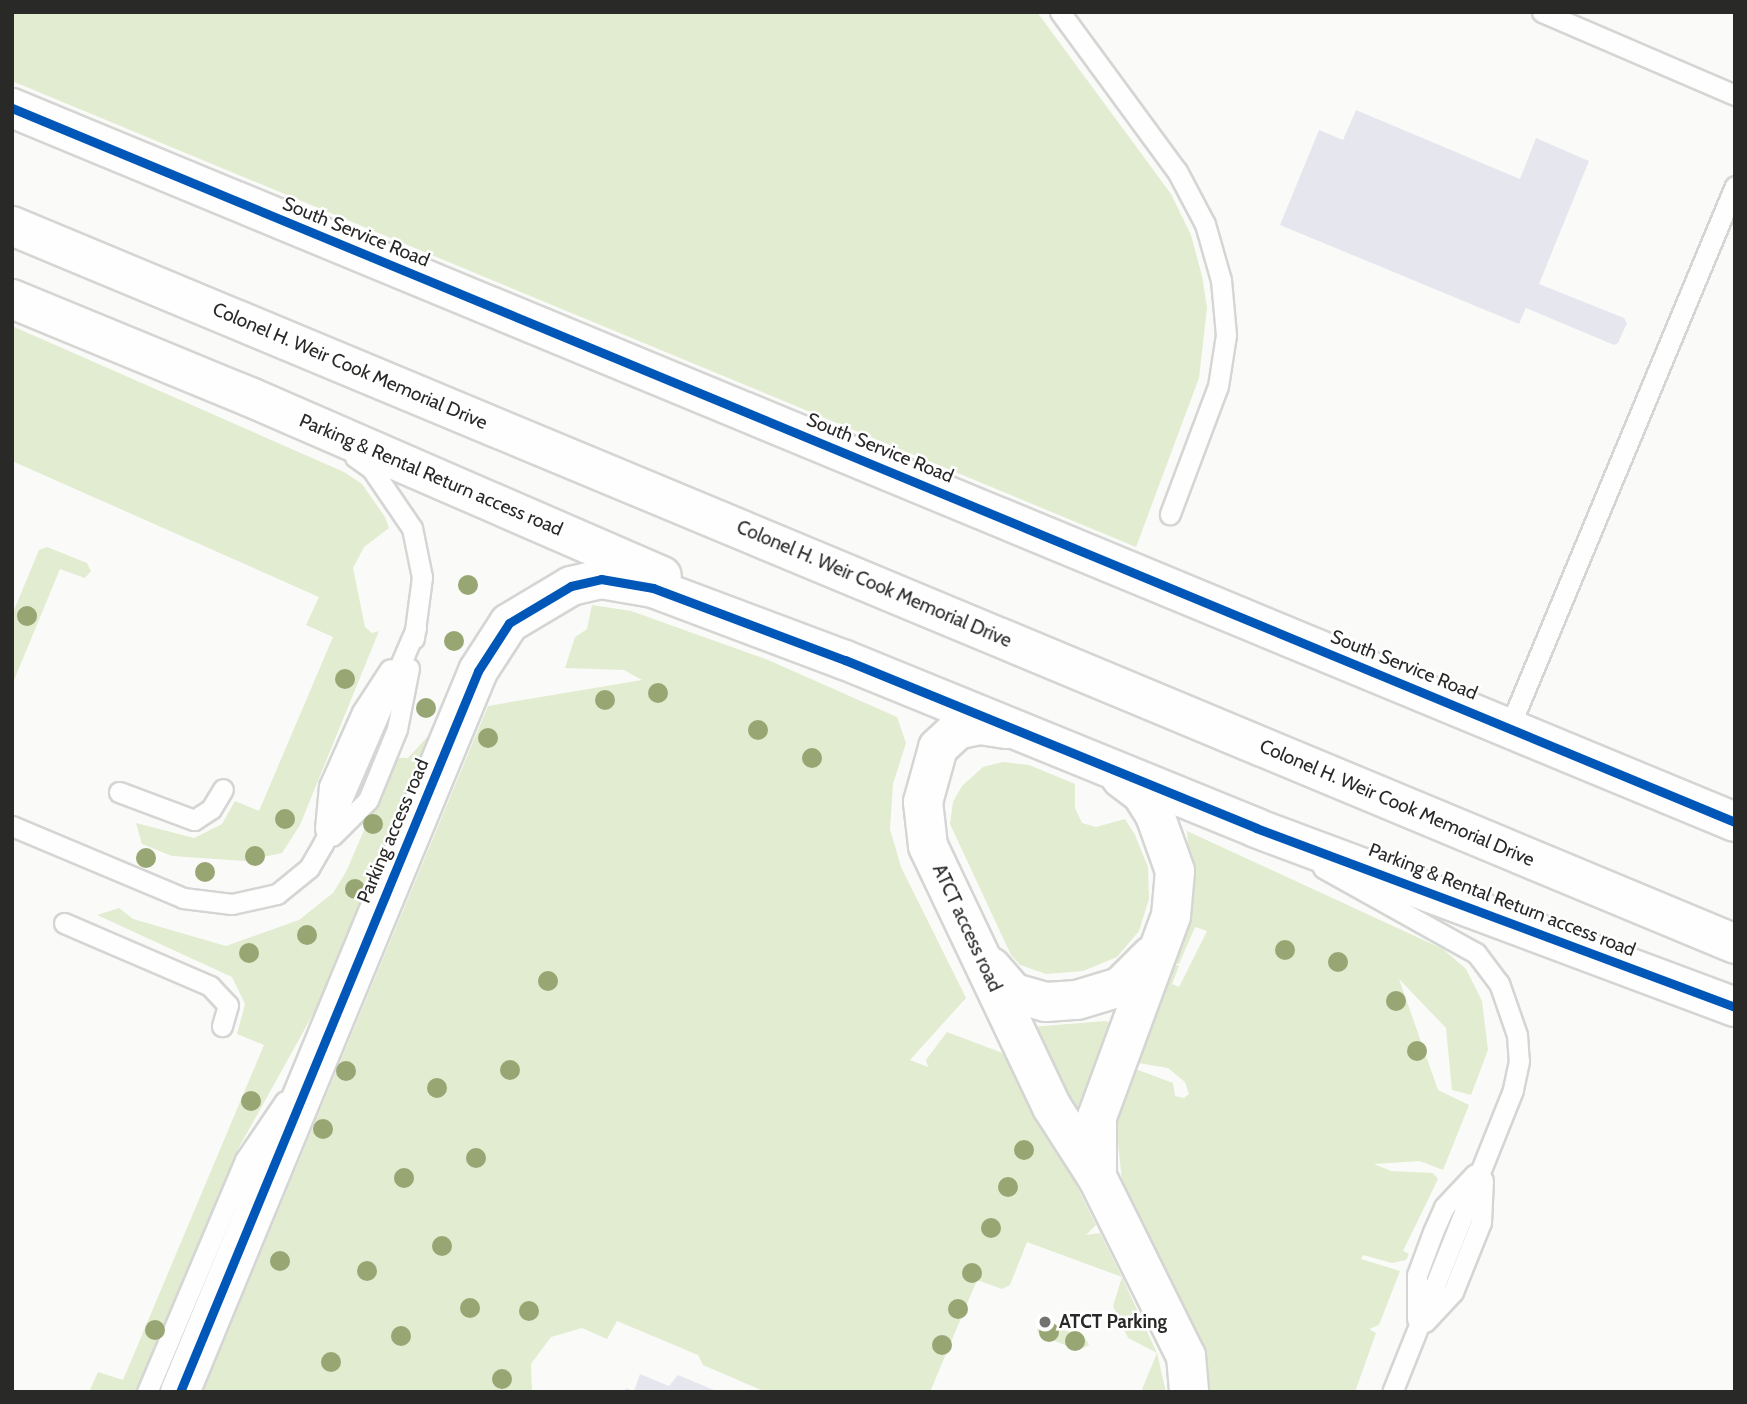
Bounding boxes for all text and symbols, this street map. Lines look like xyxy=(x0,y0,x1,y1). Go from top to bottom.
street label: South Service Road xyxy=(279,192,433,272)
street label: Colonel H. Weir Cook Memorial Drive xyxy=(209,298,491,434)
street label: South Service Road xyxy=(803,408,957,488)
street label: Parking & Rental Return access road xyxy=(296,409,566,541)
street label: Colonel H. Weir Cook Memorial Drive xyxy=(733,516,1015,652)
street label: South Service Road xyxy=(1327,625,1481,705)
street label: Colonel H. Weir Cook Memorial Drive xyxy=(1256,735,1538,871)
street label: Parking access road xyxy=(352,756,434,906)
street label: Parking & Rental Return access road xyxy=(1365,838,1639,962)
street label: ATCT access road xyxy=(927,861,1007,995)
place label: ATCT Parking xyxy=(1059,1311,1167,1333)
marker: ATCT Parking xyxy=(1037,1314,1053,1330)

